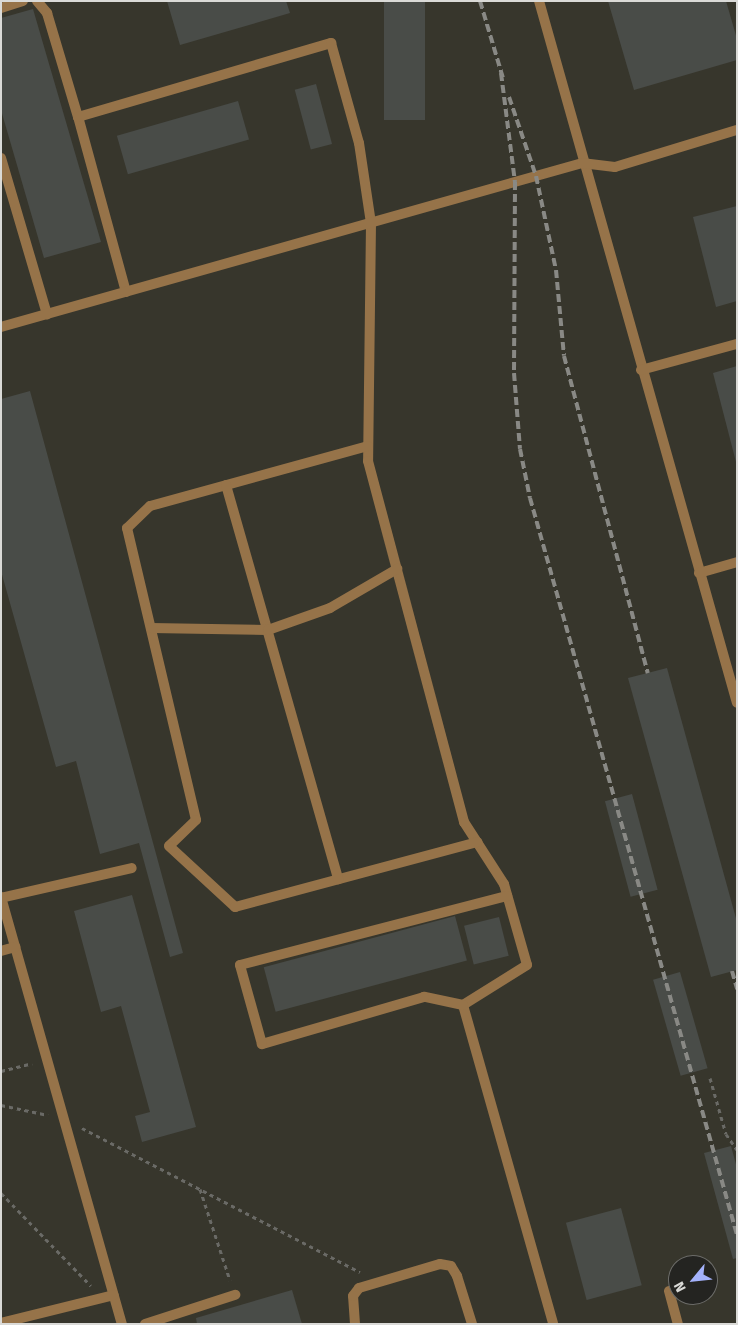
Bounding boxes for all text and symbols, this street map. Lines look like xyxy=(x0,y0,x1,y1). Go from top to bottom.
north arrow xyxy=(668,1255,718,1305)
text: N xyxy=(671,1279,690,1295)

